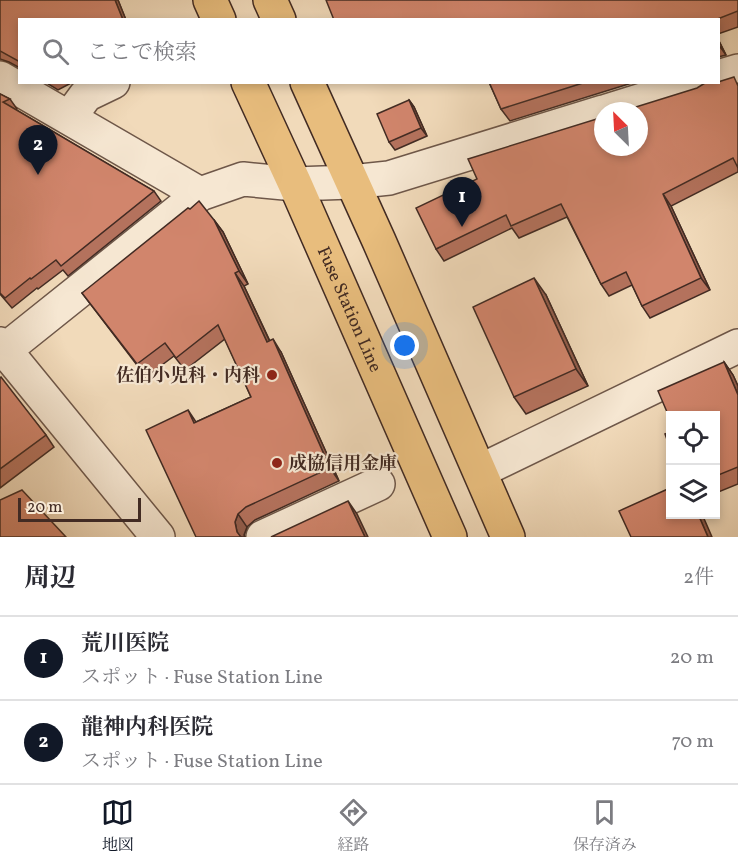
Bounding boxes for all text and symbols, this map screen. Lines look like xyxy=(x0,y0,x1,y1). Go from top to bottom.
search box xyxy=(18,18,720,84)
icon: search xyxy=(39,35,72,68)
text: ここで検索 xyxy=(87,38,197,69)
north arrow xyxy=(594,102,648,156)
pin: 2 xyxy=(18,126,57,175)
pin: 1 xyxy=(442,178,482,227)
street label: Fuse Station Line xyxy=(310,243,387,377)
your location xyxy=(390,331,419,360)
place label: 佐伯小児科・内科 xyxy=(116,364,260,389)
marker: 佐伯小児科・内科 xyxy=(265,368,279,382)
map controls xyxy=(666,411,720,519)
button: locate xyxy=(666,411,720,465)
place label: 成協信用金庫 xyxy=(289,452,397,477)
marker: 成協信用金庫 xyxy=(270,456,284,470)
button: layers xyxy=(666,465,720,519)
scale bar xyxy=(18,495,141,522)
text: 20 m xyxy=(27,497,62,519)
text: 周辺 xyxy=(24,561,76,597)
text: 2件 xyxy=(683,564,714,592)
text: 荒川医院 xyxy=(81,629,169,660)
text: 1 xyxy=(39,644,48,672)
text: 20 m xyxy=(670,644,714,672)
text: スポット · Fuse Station Line xyxy=(81,664,323,692)
text: 龍神内科医院 xyxy=(81,713,213,744)
text: 2 xyxy=(38,728,49,756)
text: 70 m xyxy=(671,728,714,756)
text: スポット · Fuse Station Line xyxy=(81,748,323,776)
tab: 地図 xyxy=(101,796,134,857)
tab: 経路 xyxy=(337,796,370,857)
tab: 保存済み xyxy=(573,796,637,857)

